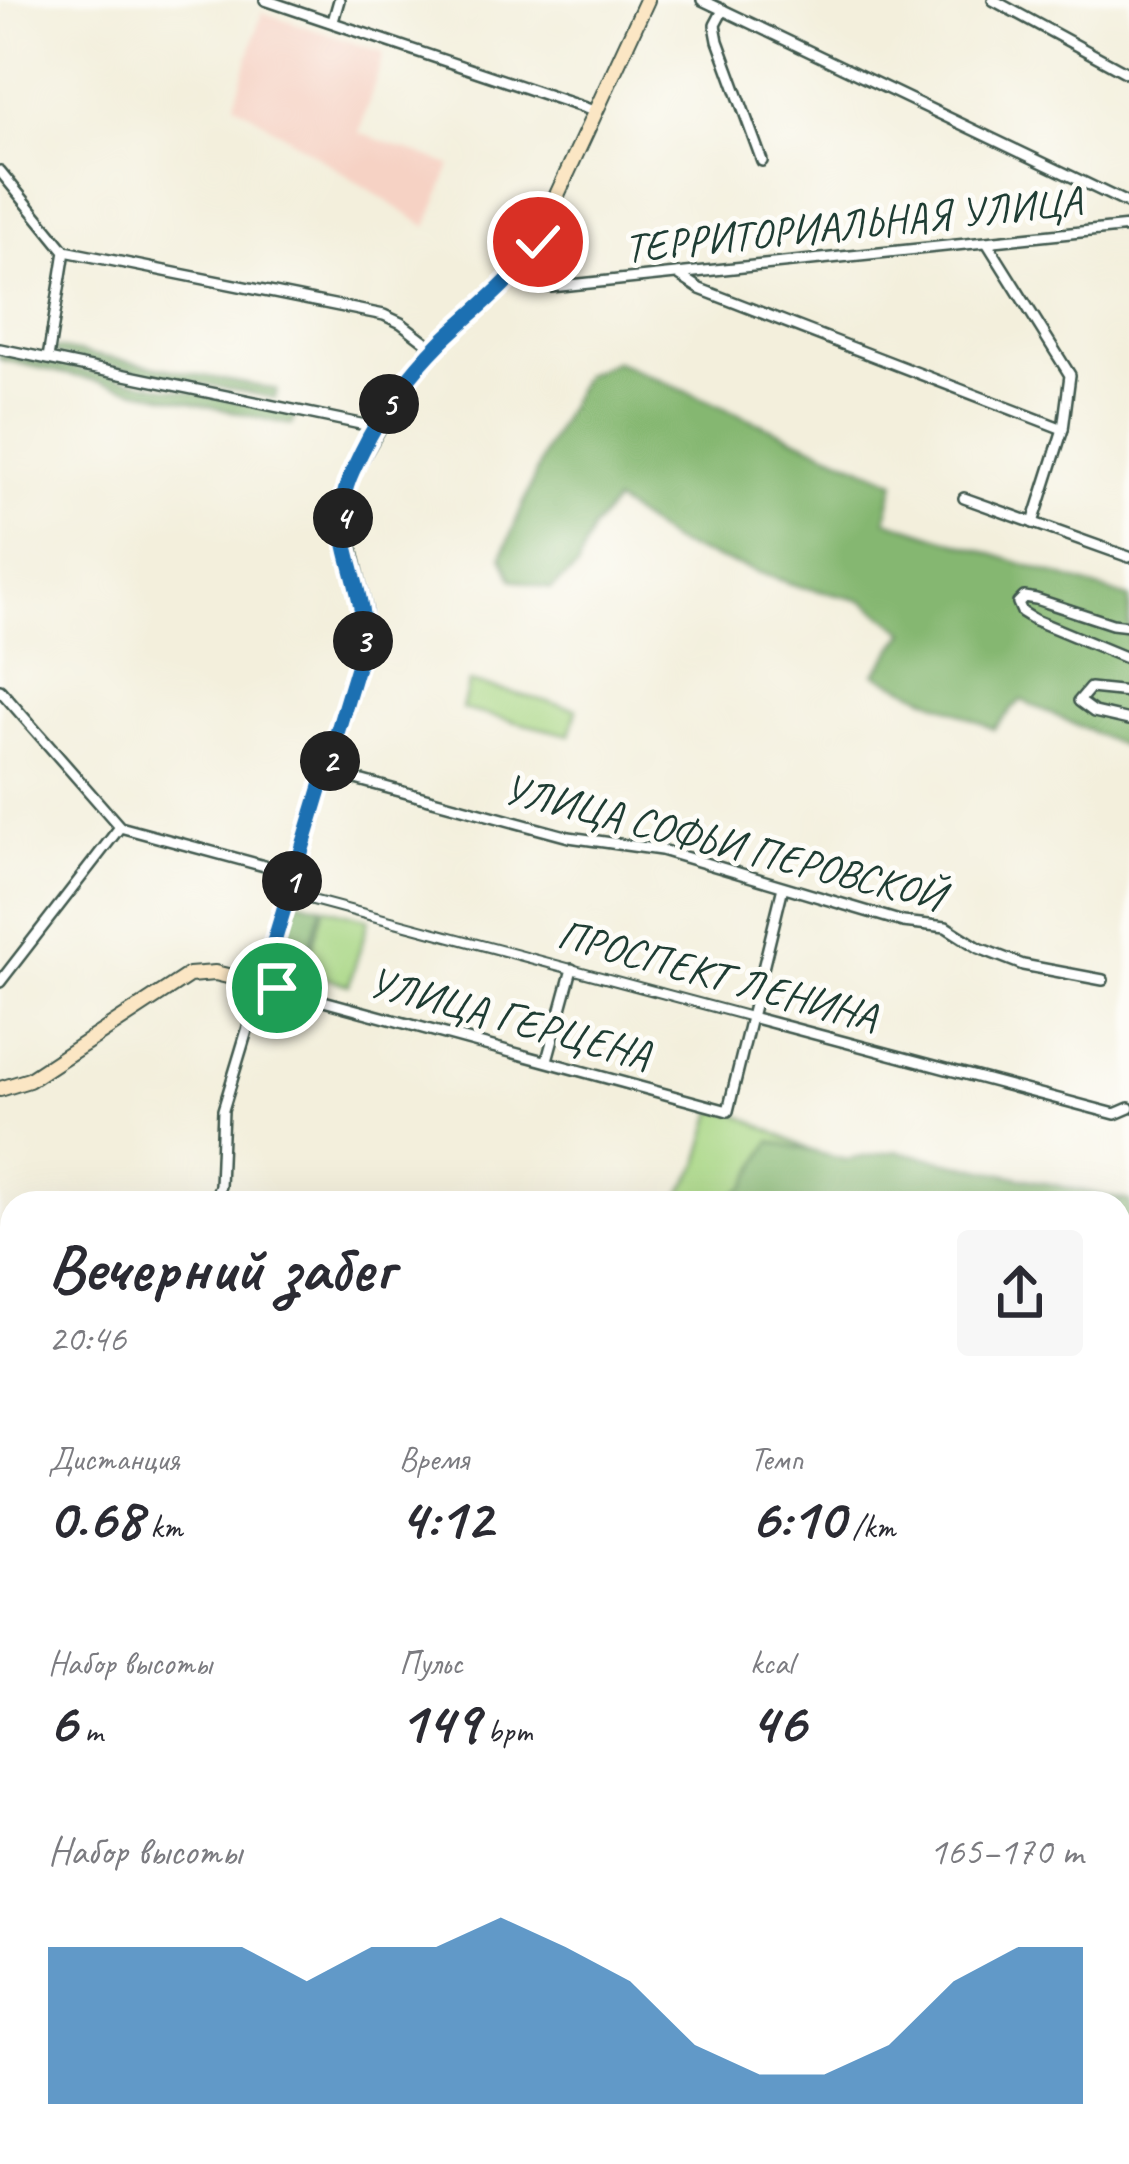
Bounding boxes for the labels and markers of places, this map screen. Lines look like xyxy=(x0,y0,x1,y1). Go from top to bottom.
pin xyxy=(487,191,589,293)
pin: 5 xyxy=(359,374,419,434)
pin: 4 xyxy=(313,488,373,548)
pin: 3 xyxy=(333,611,393,671)
pin: 2 xyxy=(300,731,360,791)
pin: 1 xyxy=(262,851,322,911)
pin xyxy=(226,937,328,1039)

